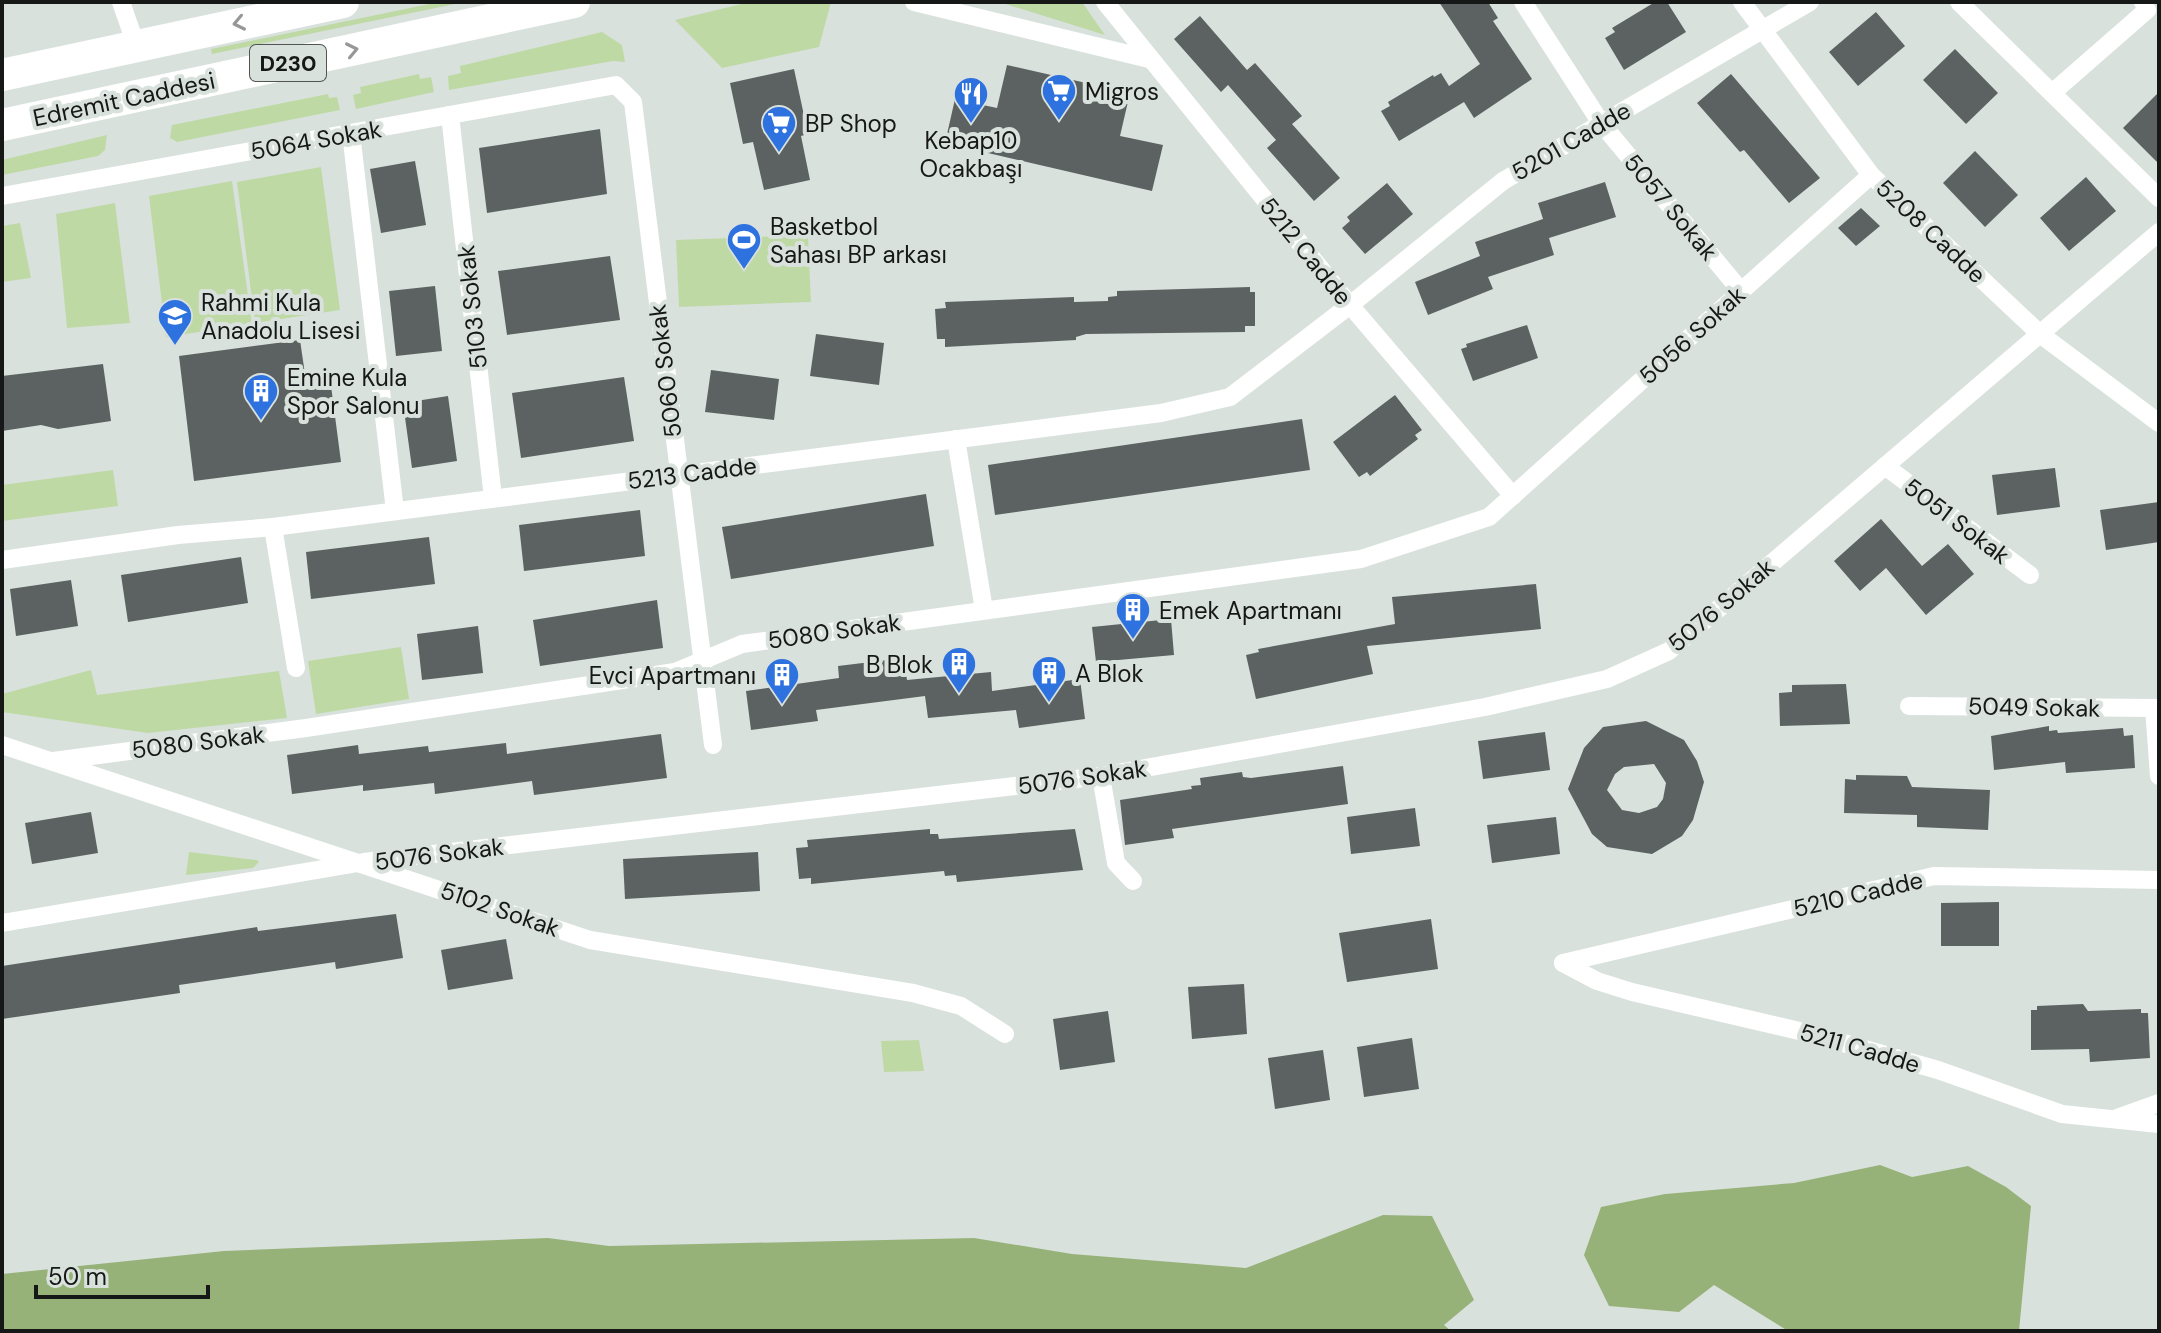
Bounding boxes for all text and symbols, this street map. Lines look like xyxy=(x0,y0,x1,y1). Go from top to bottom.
one-way arrow xyxy=(233,14,247,31)
one-way arrow xyxy=(345,42,358,59)
road number: D230 xyxy=(250,45,326,81)
street label: Edremit Caddesi xyxy=(30,65,218,133)
supermarket icon: Migros xyxy=(1040,72,1078,122)
restaurant icon: Kebap10 Ocakbaşı xyxy=(952,75,990,125)
place label: Migros xyxy=(1085,76,1159,107)
street label: 5201 Cadde xyxy=(1506,95,1636,187)
supermarket icon: BP Shop xyxy=(760,104,798,154)
place label: BP Shop xyxy=(805,108,897,139)
street label: 5064 Sokak xyxy=(248,113,384,167)
place label: Kebap10 Ocakbaşı xyxy=(920,125,1022,184)
street label: 5057 Sokak xyxy=(1617,147,1725,267)
street label: 5208 Cadde xyxy=(1870,172,1992,290)
street label: 5212 Cadde xyxy=(1253,191,1359,311)
place label: Basketbol Sahası BP arkası xyxy=(770,211,947,270)
sports icon: Basketbol Sahası BP arkası xyxy=(725,221,763,271)
street label: 5103 Sokak xyxy=(450,244,494,370)
street label: 5056 Sokak xyxy=(1632,279,1752,391)
place label: Rahmi Kula Anadolu Lisesi xyxy=(201,287,360,346)
school or university icon: Rahmi Kula Anadolu Lisesi xyxy=(156,297,194,347)
street label: 5060 Sokak xyxy=(641,302,689,440)
place label: Emine Kula Spor Salonu xyxy=(287,362,420,421)
building icon: Emine Kula Spor Salonu xyxy=(242,372,280,422)
street label: 5213 Cadde xyxy=(626,450,758,496)
street label: 5051 Sokak xyxy=(1898,471,2016,571)
street label: 5076 Sokak xyxy=(1661,551,1781,659)
building icon: Emek Apartmanı xyxy=(1114,591,1152,641)
place label: Emek Apartmanı xyxy=(1159,595,1342,626)
street label: 5080 Sokak xyxy=(766,606,902,656)
building icon: B Blok xyxy=(940,645,978,695)
place label: B Blok xyxy=(866,649,933,680)
building icon: A Blok xyxy=(1030,654,1068,704)
building icon: Evci Apartmanı xyxy=(763,656,801,706)
place label: A Blok xyxy=(1075,658,1143,689)
place label: Evci Apartmanı xyxy=(589,660,756,691)
street label: 5049 Sokak xyxy=(1968,690,2100,724)
street label: 5080 Sokak xyxy=(130,718,266,766)
street label: 5076 Sokak xyxy=(1016,753,1148,801)
street label: 5076 Sokak xyxy=(373,831,505,877)
street label: 5210 Cadde xyxy=(1790,864,1926,924)
street label: 5102 Sokak xyxy=(436,874,564,944)
street label: 5211 Cadde xyxy=(1796,1016,1924,1080)
scale bar xyxy=(36,1249,208,1299)
text: 50 m xyxy=(48,1261,107,1292)

